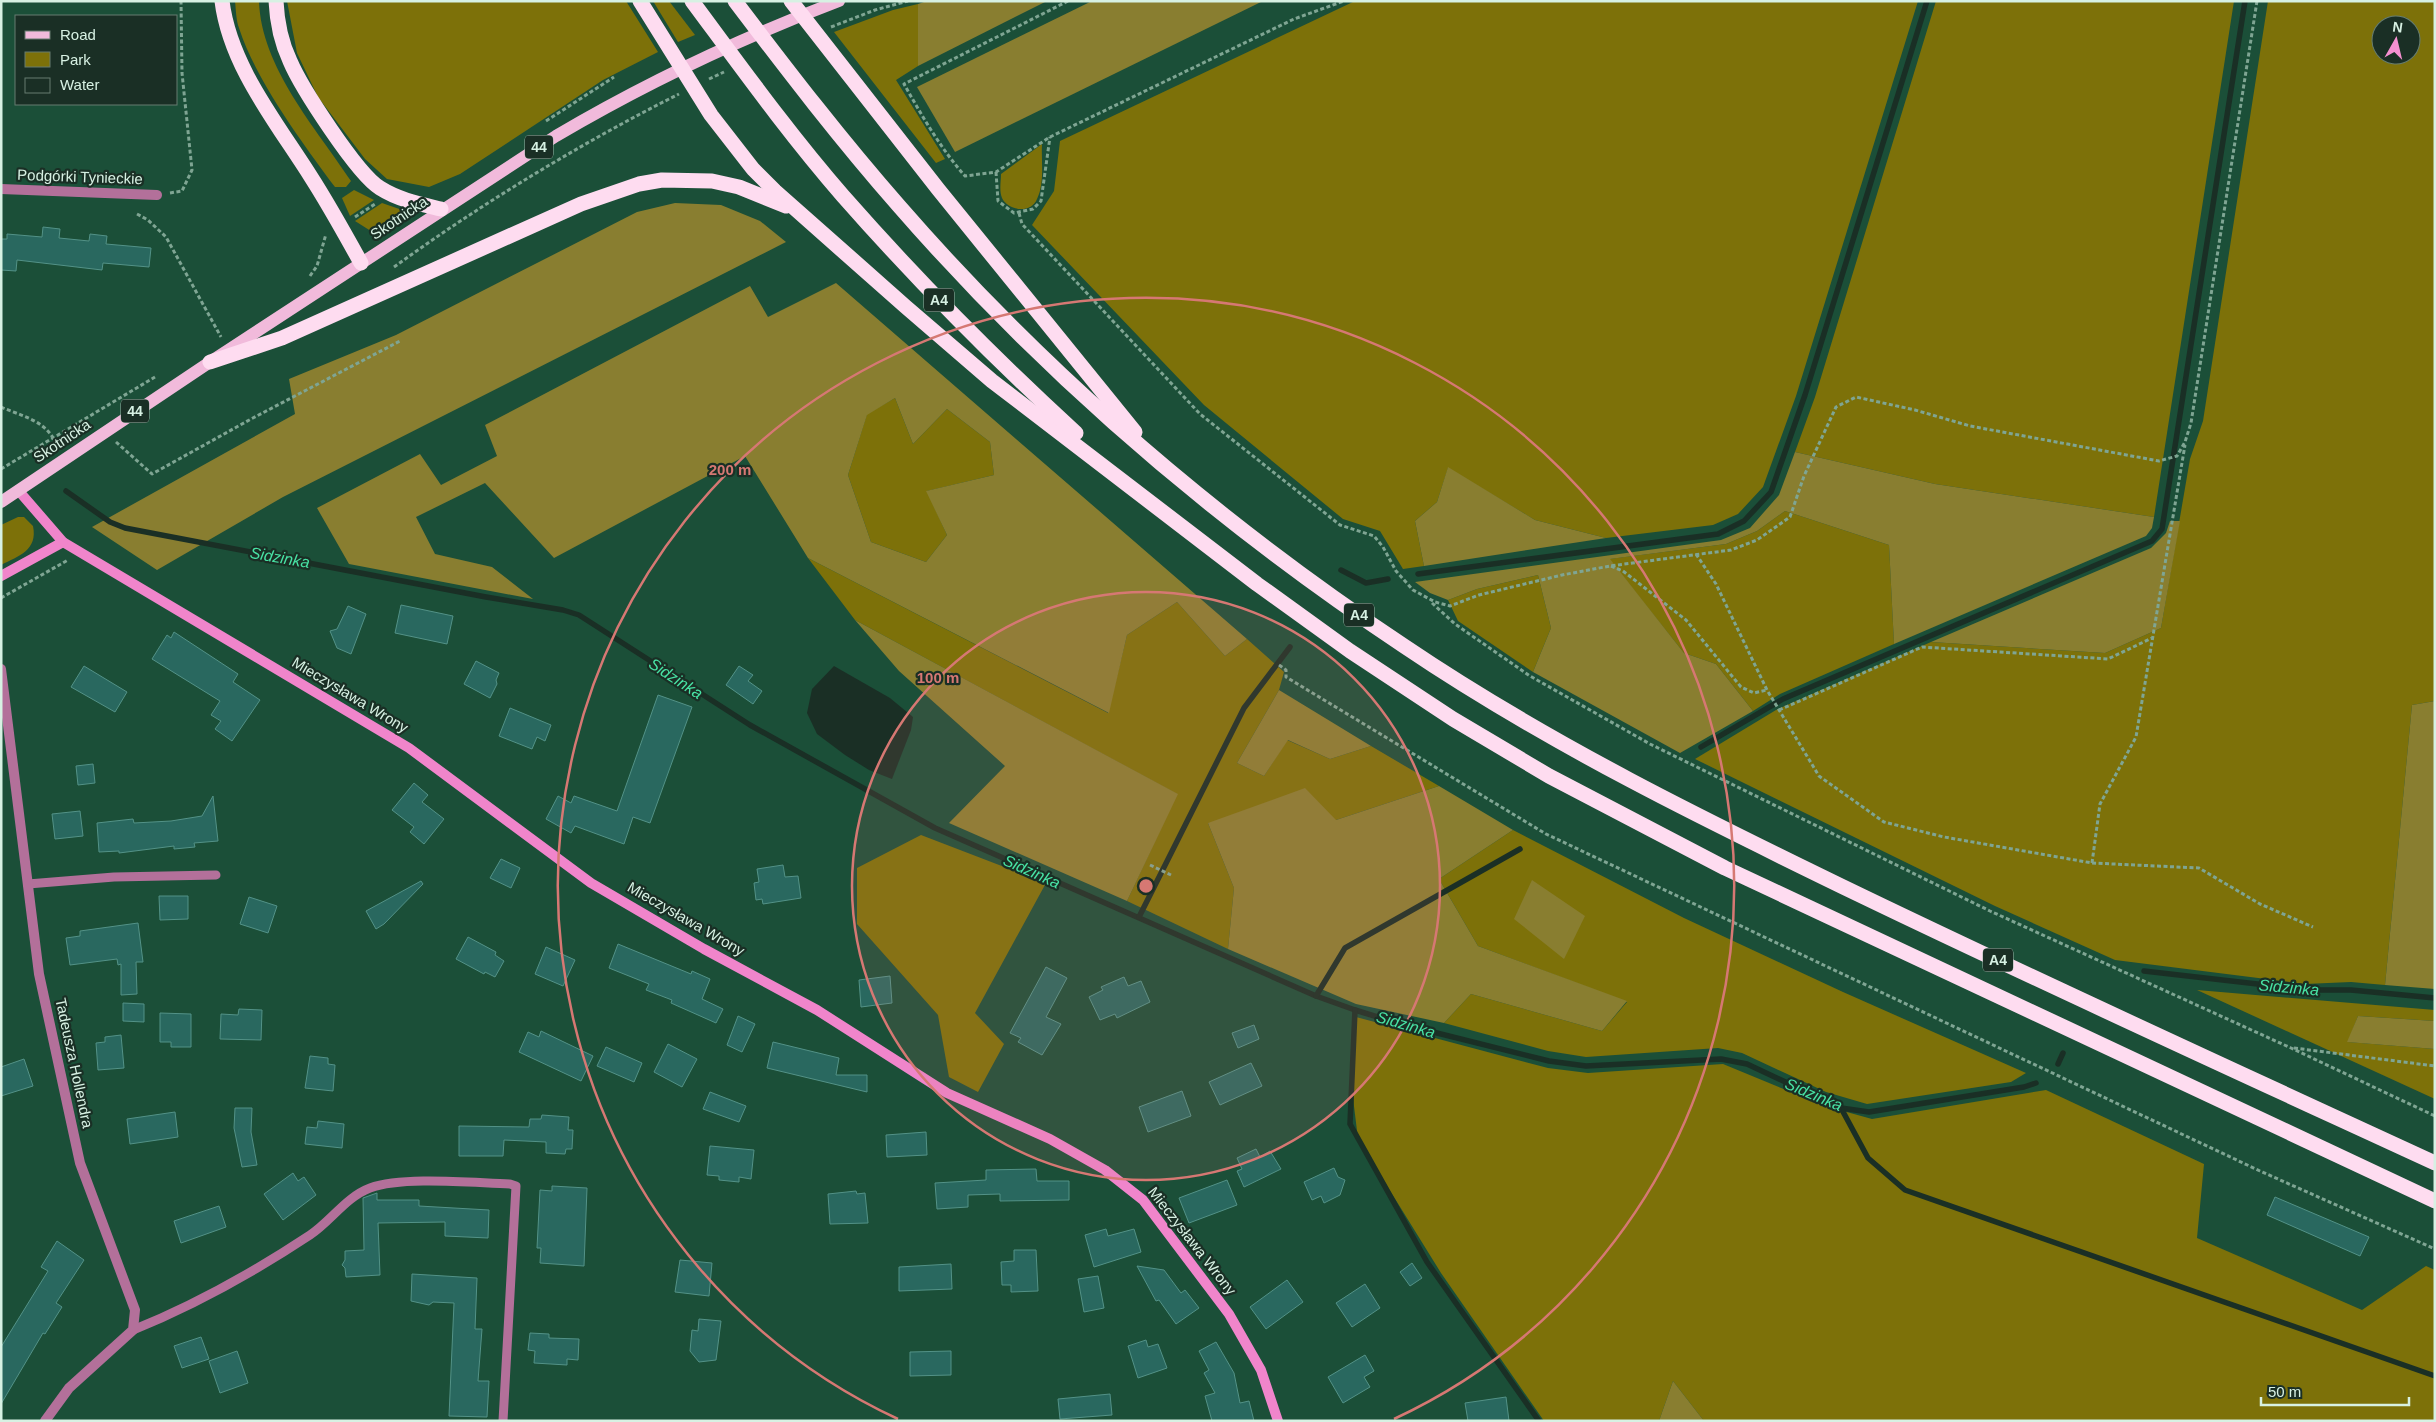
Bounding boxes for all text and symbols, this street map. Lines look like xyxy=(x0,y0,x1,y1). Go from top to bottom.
legend xyxy=(15,15,178,105)
north arrow xyxy=(2371,15,2421,65)
text: N xyxy=(2392,18,2404,36)
text: Road xyxy=(60,26,96,43)
text: Park xyxy=(60,51,91,68)
text: Water xyxy=(60,76,99,93)
road number: 44 xyxy=(525,136,553,158)
street label: Podgórki Tynieckie xyxy=(17,166,143,187)
street label: Skotnicka xyxy=(367,192,431,243)
road number: A4 xyxy=(924,288,954,312)
road number: 44 xyxy=(121,400,149,422)
street label: Skotnicka xyxy=(30,415,94,466)
text: 200 m xyxy=(709,461,751,478)
water label: Sidzinka xyxy=(249,544,311,571)
road number: A4 xyxy=(1344,604,1374,626)
street label: Mieczysława Wrony xyxy=(289,653,412,736)
water label: Sidzinka xyxy=(646,655,706,702)
text: 100 m xyxy=(917,669,959,686)
water label: Sidzinka xyxy=(1001,851,1063,892)
centre of rings xyxy=(1137,877,1155,895)
street label: Mieczysława Wrony xyxy=(625,878,748,959)
road number: A4 xyxy=(1983,948,2013,972)
water label: Sidzinka xyxy=(2258,976,2320,999)
street label: Tadeusza Hollendra xyxy=(52,996,97,1130)
water label: Sidzinka xyxy=(1374,1008,1437,1041)
water label: Sidzinka xyxy=(1783,1075,1845,1114)
street label: Mieczysława Wrony xyxy=(1145,1183,1240,1298)
scale bar xyxy=(2261,1374,2408,1406)
text: 50 m xyxy=(2268,1383,2301,1400)

